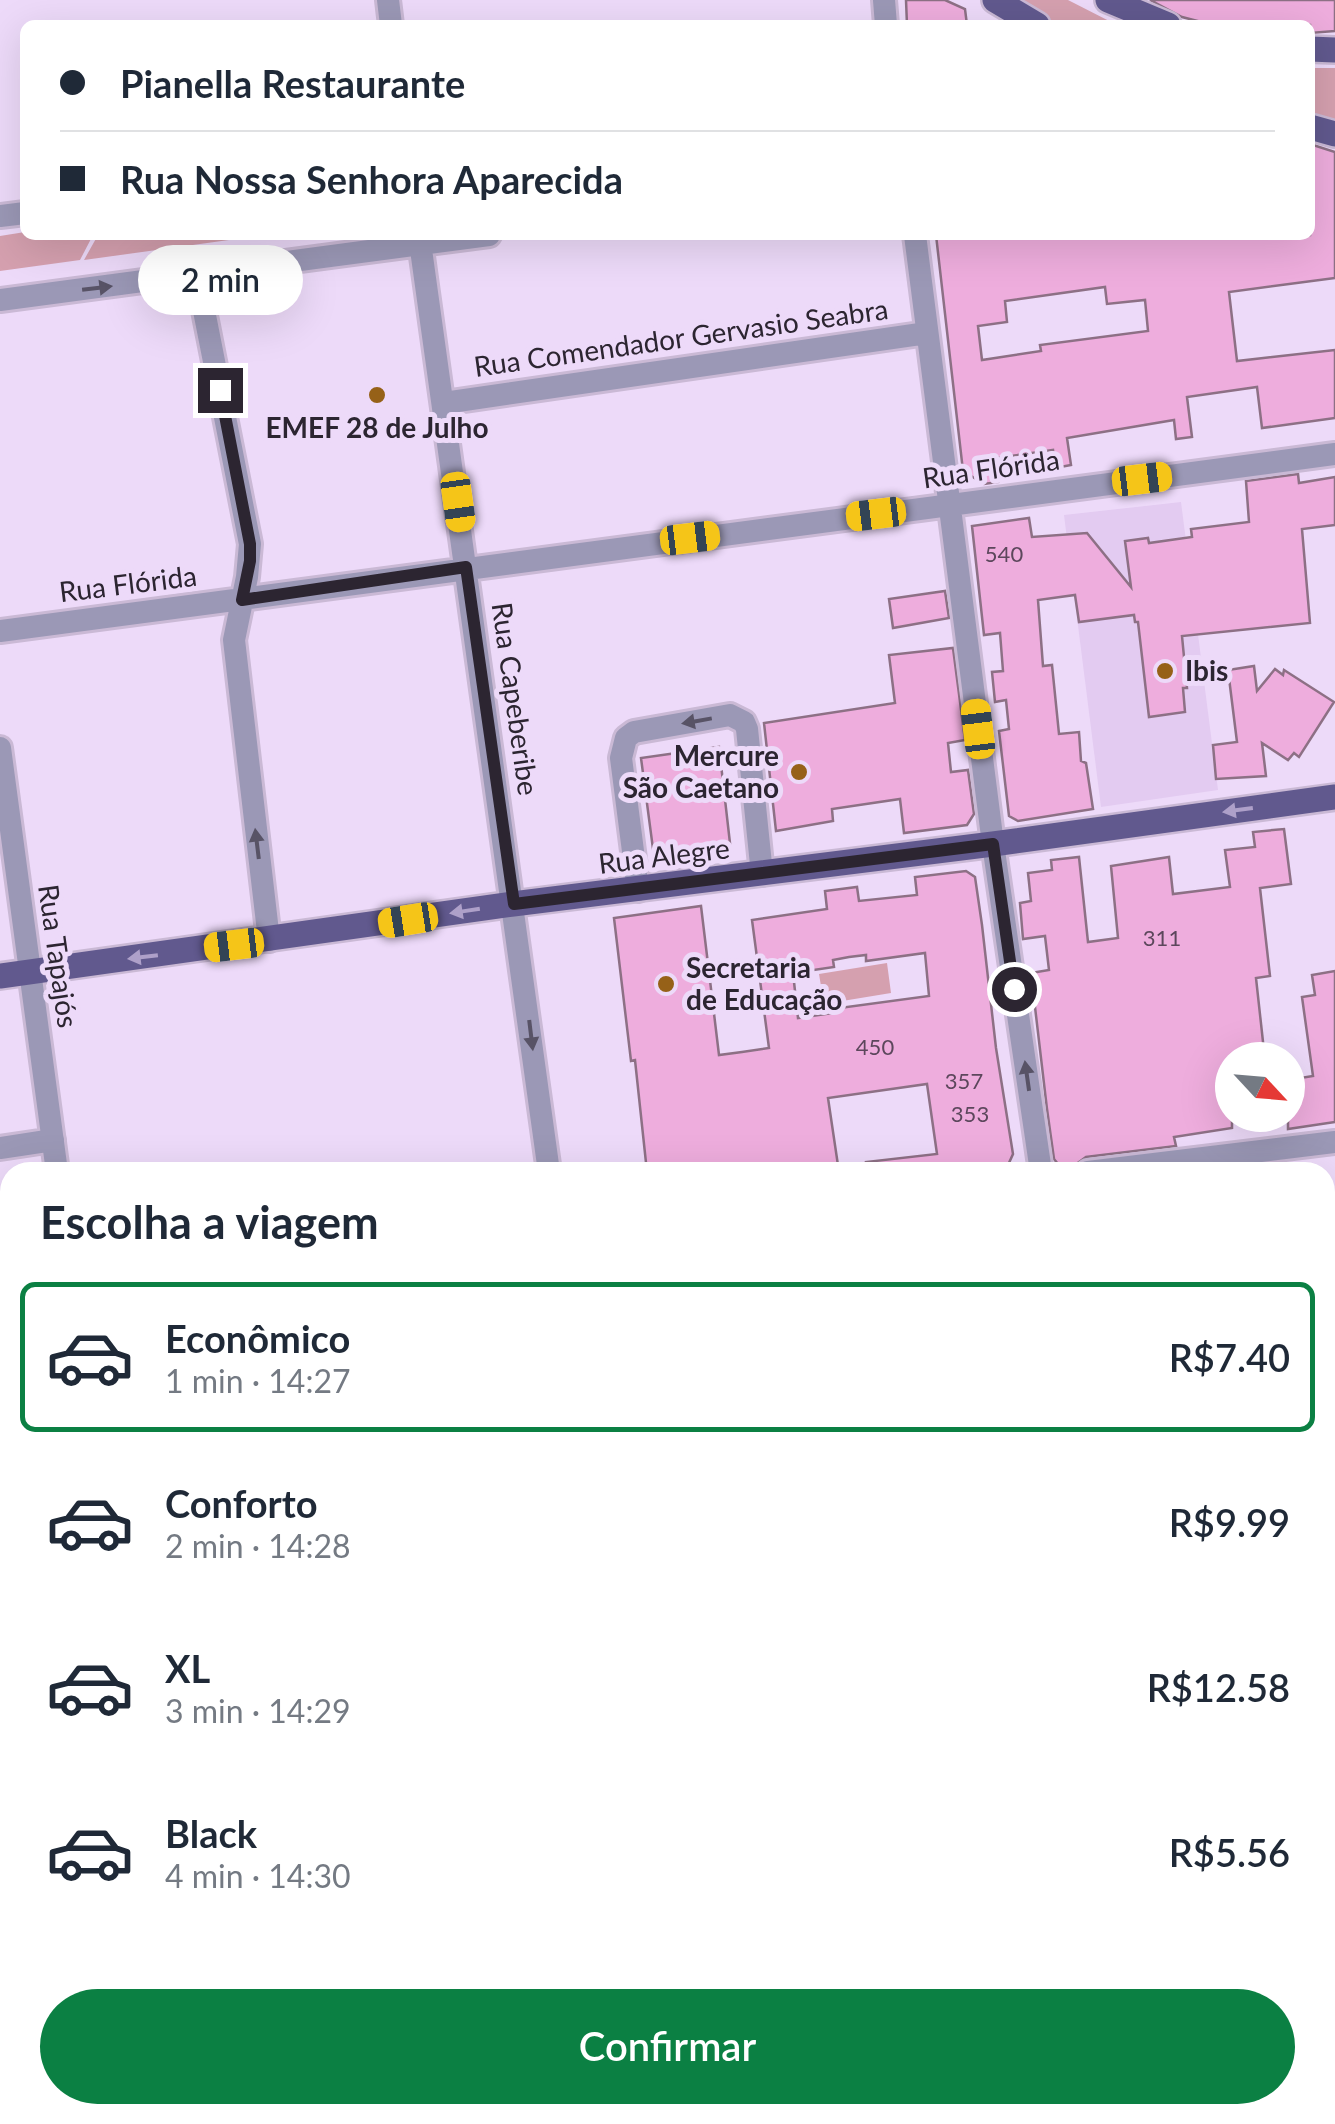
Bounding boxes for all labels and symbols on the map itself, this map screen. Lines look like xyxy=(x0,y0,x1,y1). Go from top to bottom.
callout: 2 min xyxy=(138,245,302,315)
one-way arrow xyxy=(81,280,113,296)
street label: Rua Comendador Gervasio Seabra xyxy=(472,291,890,383)
route end xyxy=(198,368,243,413)
marker: EMEF 28 de Julho xyxy=(366,384,388,406)
place label: EMEF 28 de Julho xyxy=(265,410,489,444)
street label: Rua Flórida xyxy=(920,442,1062,494)
car xyxy=(1110,460,1174,498)
car xyxy=(439,470,477,534)
car xyxy=(844,495,908,533)
car xyxy=(658,519,722,557)
house number: 540 xyxy=(985,540,1023,567)
street label: Rua Flórida xyxy=(57,558,199,608)
street label: Rua Capeberibe xyxy=(486,600,546,798)
place label: Ibis xyxy=(1185,653,1228,687)
marker: Ibis xyxy=(1154,660,1176,682)
car xyxy=(959,697,997,761)
one-way arrow xyxy=(681,713,712,729)
place label: Mercure São Caetano xyxy=(623,738,779,804)
marker: Mercure São Caetano xyxy=(788,761,810,783)
one-way arrow xyxy=(1222,803,1254,819)
one-way arrow xyxy=(249,827,265,859)
street label: Rua Alegre xyxy=(596,830,731,880)
street label: Rua Tapajós xyxy=(32,882,86,1030)
car xyxy=(376,900,440,940)
one-way arrow xyxy=(449,904,480,920)
house number: 311 xyxy=(1143,924,1181,951)
car xyxy=(202,926,266,964)
one-way arrow xyxy=(127,949,159,965)
place label: Secretaria de Educação xyxy=(686,950,842,1016)
route start xyxy=(992,967,1037,1012)
marker: Secretaria de Educação xyxy=(655,973,677,995)
one-way arrow xyxy=(523,1020,539,1052)
house number: 450 xyxy=(856,1033,894,1060)
north arrow xyxy=(1215,1042,1305,1132)
one-way arrow xyxy=(1018,1060,1034,1091)
house number: 357 xyxy=(945,1067,983,1094)
house number: 353 xyxy=(951,1100,989,1127)

